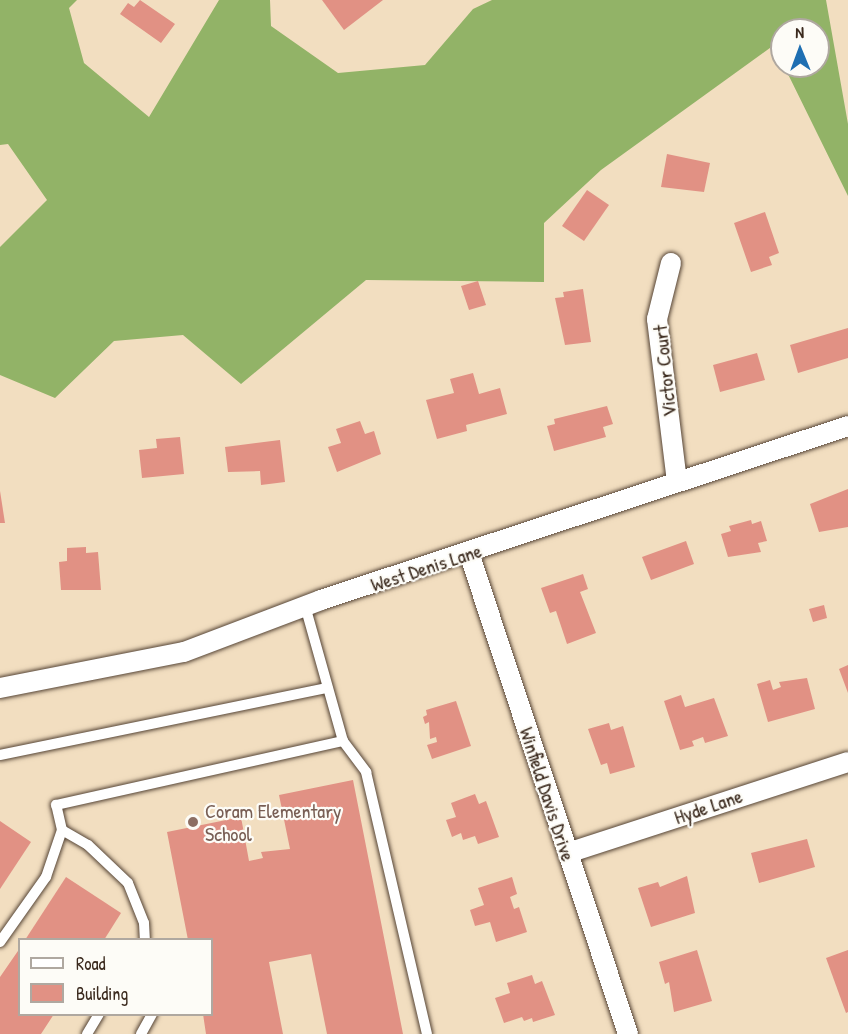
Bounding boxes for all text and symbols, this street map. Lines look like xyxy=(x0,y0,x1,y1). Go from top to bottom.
north arrow xyxy=(770,18,830,78)
text: N xyxy=(795,21,804,43)
street label: Victor Court xyxy=(647,324,681,418)
street label: West Denis Lane xyxy=(368,538,484,596)
street label: Winfield Davis Drive xyxy=(515,724,581,864)
street label: Hyde Lane xyxy=(671,783,745,829)
place label: Coram Elementary School xyxy=(205,798,341,845)
marker: Coram Elementary School xyxy=(186,815,200,829)
legend xyxy=(18,938,213,1016)
text: Road xyxy=(76,951,106,976)
text: Building xyxy=(76,981,128,1006)

